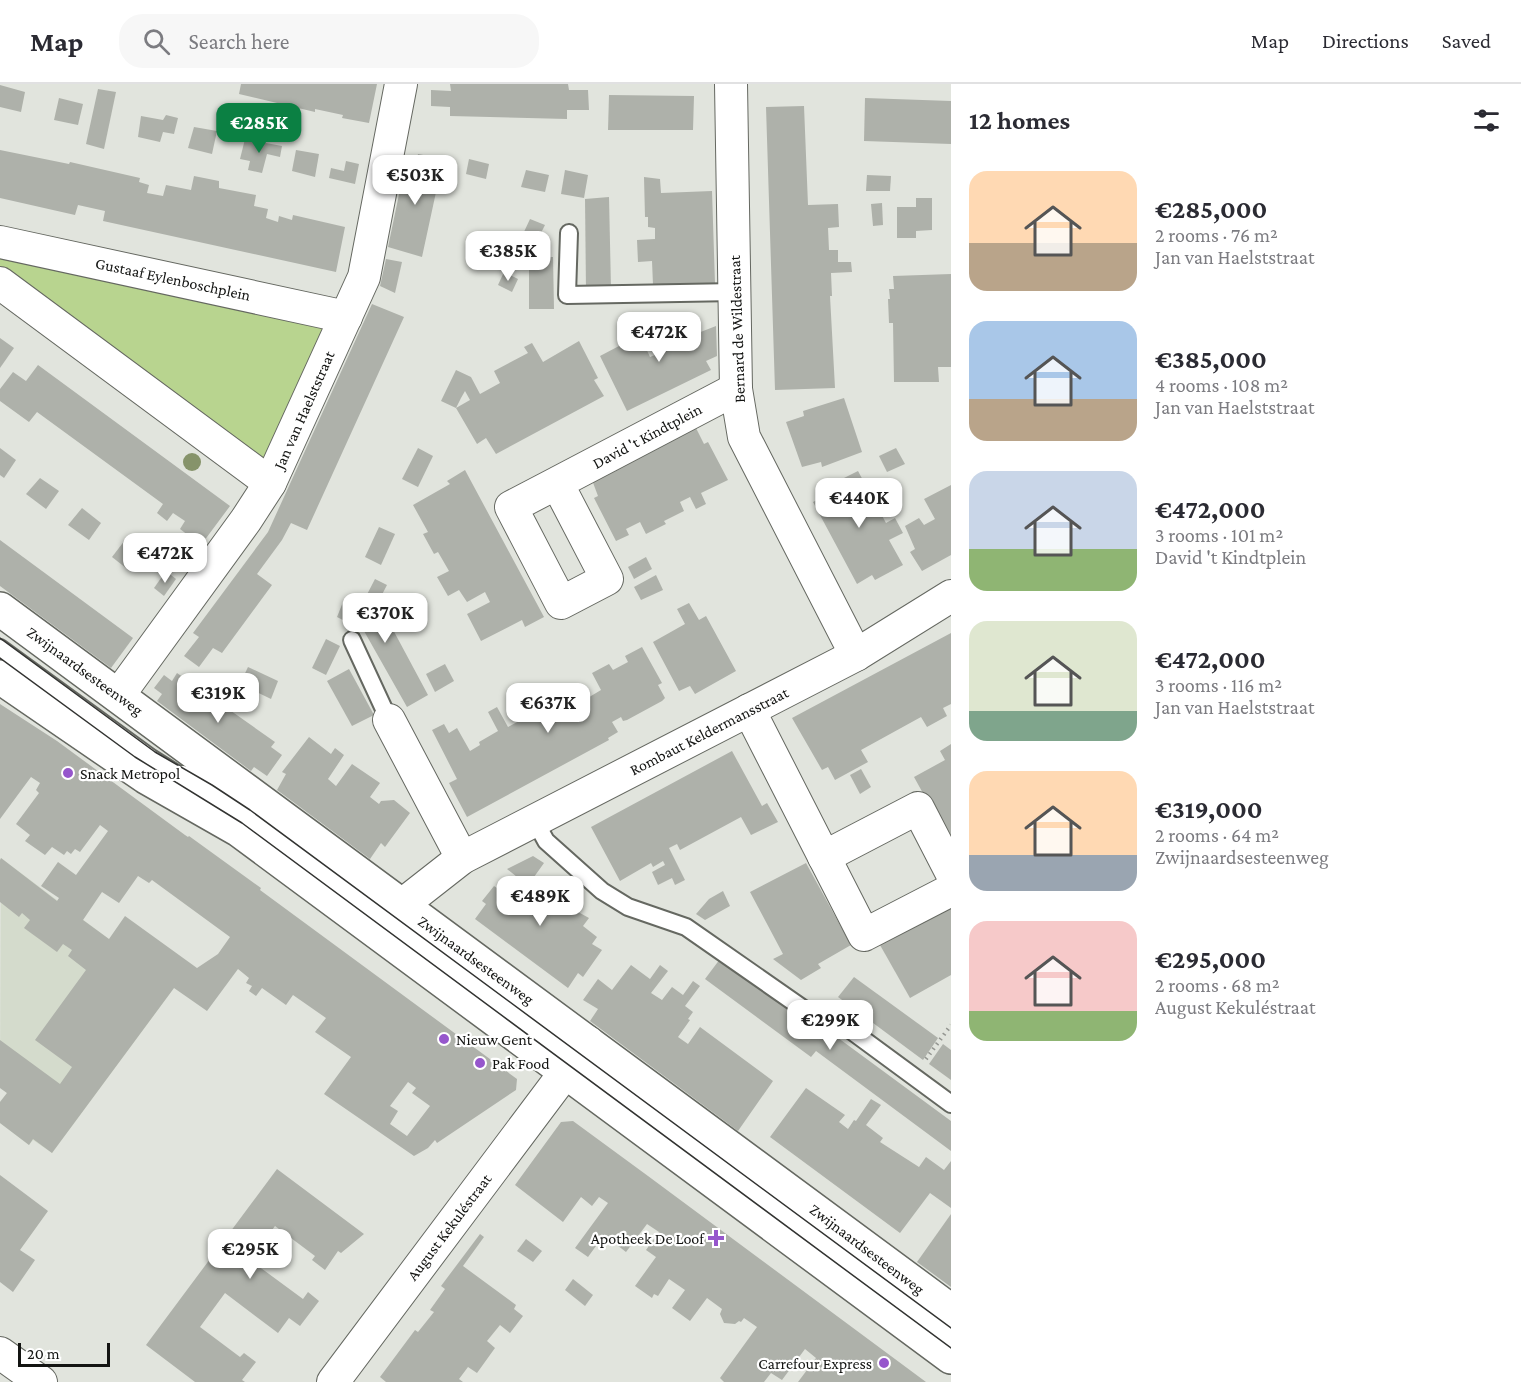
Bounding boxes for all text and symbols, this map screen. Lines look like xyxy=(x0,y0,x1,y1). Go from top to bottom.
search box xyxy=(119,14,539,68)
icon: search xyxy=(140,25,173,58)
text: Map xyxy=(30,26,83,57)
text: Search here xyxy=(188,29,289,54)
text: Map xyxy=(1251,29,1289,53)
text: Directions xyxy=(1322,29,1409,53)
text: Saved xyxy=(1442,29,1491,53)
pin: €285K xyxy=(217,103,301,154)
icon: filters xyxy=(1470,104,1503,137)
text: 12 homes xyxy=(969,106,1070,135)
text: €285K xyxy=(230,111,288,133)
pin: €503K xyxy=(373,155,457,206)
text: €503K xyxy=(386,163,444,185)
icon: home xyxy=(1017,195,1089,267)
text: €285,000 xyxy=(1155,195,1267,224)
text: 2 rooms · 76 m² xyxy=(1155,224,1278,246)
pin: €385K xyxy=(466,231,550,282)
text: €385K xyxy=(480,239,537,261)
text: Jan van Haelststraat xyxy=(1155,246,1315,268)
street label: Gustaaf Eylenboschplein xyxy=(94,254,253,305)
street label: Bernard de Wildestraat xyxy=(726,254,748,403)
pin: €472K xyxy=(617,312,701,363)
text: €472K xyxy=(631,320,687,342)
icon: home xyxy=(1017,345,1089,417)
text: €385,000 xyxy=(1155,345,1267,374)
street label: Jan van Haelststraat xyxy=(269,348,339,474)
text: 4 rooms · 108 m² xyxy=(1155,374,1288,396)
text: Jan van Haelststraat xyxy=(1155,396,1315,418)
street label: David 't Kindtplein xyxy=(590,400,705,473)
pin: €440K xyxy=(817,478,901,529)
text: €440K xyxy=(829,486,889,508)
icon: home xyxy=(1017,495,1089,567)
text: €472,000 xyxy=(1155,495,1266,524)
text: 3 rooms · 101 m² xyxy=(1155,524,1283,546)
pin: €472K xyxy=(123,533,207,584)
text: €472K xyxy=(137,541,193,563)
text: David 't Kindtplein xyxy=(1155,546,1306,568)
pin: €370K xyxy=(343,593,427,644)
text: €370K xyxy=(357,601,413,623)
street label: Zwijnaardsesteenweg xyxy=(23,623,146,720)
icon: home xyxy=(1017,645,1089,717)
text: €472,000 xyxy=(1155,645,1266,674)
pin: €319K xyxy=(176,673,260,724)
text: 3 rooms · 116 m² xyxy=(1155,674,1282,696)
text: €319K xyxy=(191,681,245,703)
pin: €637K xyxy=(506,683,590,734)
street label: Rombaut Keldermansstraat xyxy=(627,683,792,778)
text: €637K xyxy=(520,691,576,713)
text: Jan van Haelststraat xyxy=(1155,696,1315,718)
place label: Snack Metropol xyxy=(80,765,180,783)
marker: Snack Metropol xyxy=(61,766,75,780)
icon: home xyxy=(1017,795,1089,867)
text: €319,000 xyxy=(1155,795,1263,824)
text: 2 rooms · 64 m² xyxy=(1155,824,1279,846)
text: Zwijnaardsesteenweg xyxy=(1155,846,1329,868)
pin: €489K xyxy=(498,876,582,927)
text: €489K xyxy=(511,884,569,906)
street label: Zwijnaardsesteenweg xyxy=(414,912,537,1009)
icon: home xyxy=(1017,945,1089,1017)
text: €295,000 xyxy=(1155,945,1266,974)
text: 2 rooms · 68 m² xyxy=(1155,974,1280,996)
text: August Kekuléstraat xyxy=(1155,996,1316,1018)
pin: €299K xyxy=(788,1000,872,1051)
text: €299K xyxy=(801,1008,859,1030)
place label: Nieuw Gent xyxy=(456,1031,533,1048)
marker: Nieuw Gent xyxy=(437,1032,451,1046)
place label: Pak Food xyxy=(492,1055,550,1072)
marker: Pak Food xyxy=(473,1056,487,1070)
street label: August Kekuléstraat xyxy=(404,1170,496,1284)
street label: Zwijnaardsesteenweg xyxy=(806,1200,928,1299)
pin: €295K xyxy=(208,1229,292,1280)
place label: Apotheek De Loof xyxy=(591,1230,705,1248)
marker: Apotheek De Loof xyxy=(709,1231,723,1245)
text: €295K xyxy=(222,1237,278,1259)
scale bar xyxy=(18,1340,110,1368)
text: 20 m xyxy=(27,1345,60,1362)
place label: Carrefour Express xyxy=(758,1355,872,1373)
marker: Carrefour Express xyxy=(877,1356,891,1370)

